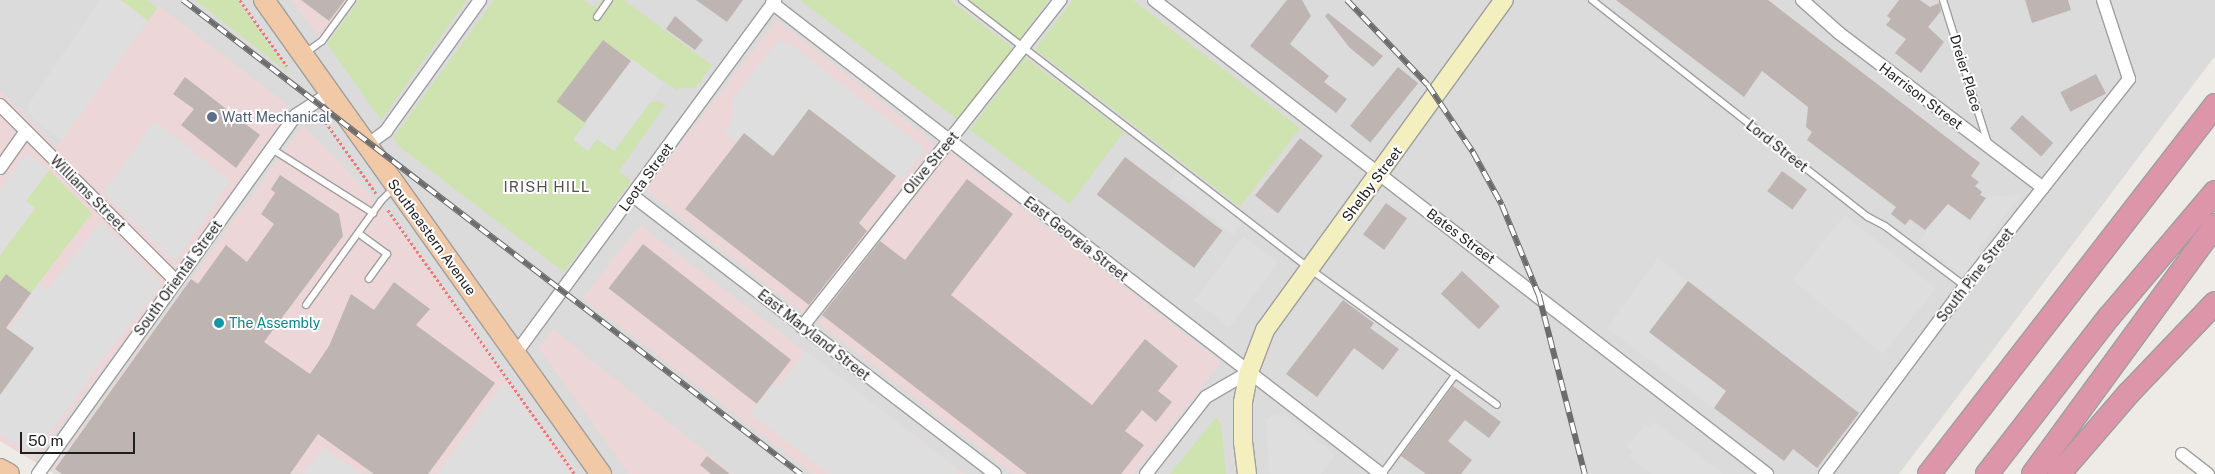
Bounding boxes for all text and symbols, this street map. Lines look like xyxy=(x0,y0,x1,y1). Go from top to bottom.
street label: Dreier Place xyxy=(1946,32,1986,114)
street label: Harrison Street xyxy=(1876,59,1966,133)
place label: Watt Mechanical xyxy=(222,109,330,125)
marker: Watt Mechanical xyxy=(206,111,218,123)
street label: Lord Street xyxy=(1743,117,1811,175)
street label: Olive Street xyxy=(900,128,962,198)
street label: Leota Street xyxy=(615,139,677,215)
street label: Shelby Street xyxy=(1338,143,1406,225)
street label: Williams Street xyxy=(47,152,129,234)
street label: Southeastern Avenue xyxy=(384,176,480,298)
district label: IRISH HILL xyxy=(502,178,592,196)
street label: East Georgia Street xyxy=(1021,193,1131,285)
street label: Bates Street xyxy=(1423,205,1499,267)
street label: South Oriental Street xyxy=(130,217,226,339)
street label: South Pine Street xyxy=(1933,224,2017,326)
street label: East Maryland Street xyxy=(754,286,874,384)
place label: The Assembly xyxy=(229,315,320,331)
marker: The Assembly xyxy=(213,317,225,329)
scale bar xyxy=(22,422,138,454)
text: 50 m xyxy=(28,432,63,449)

